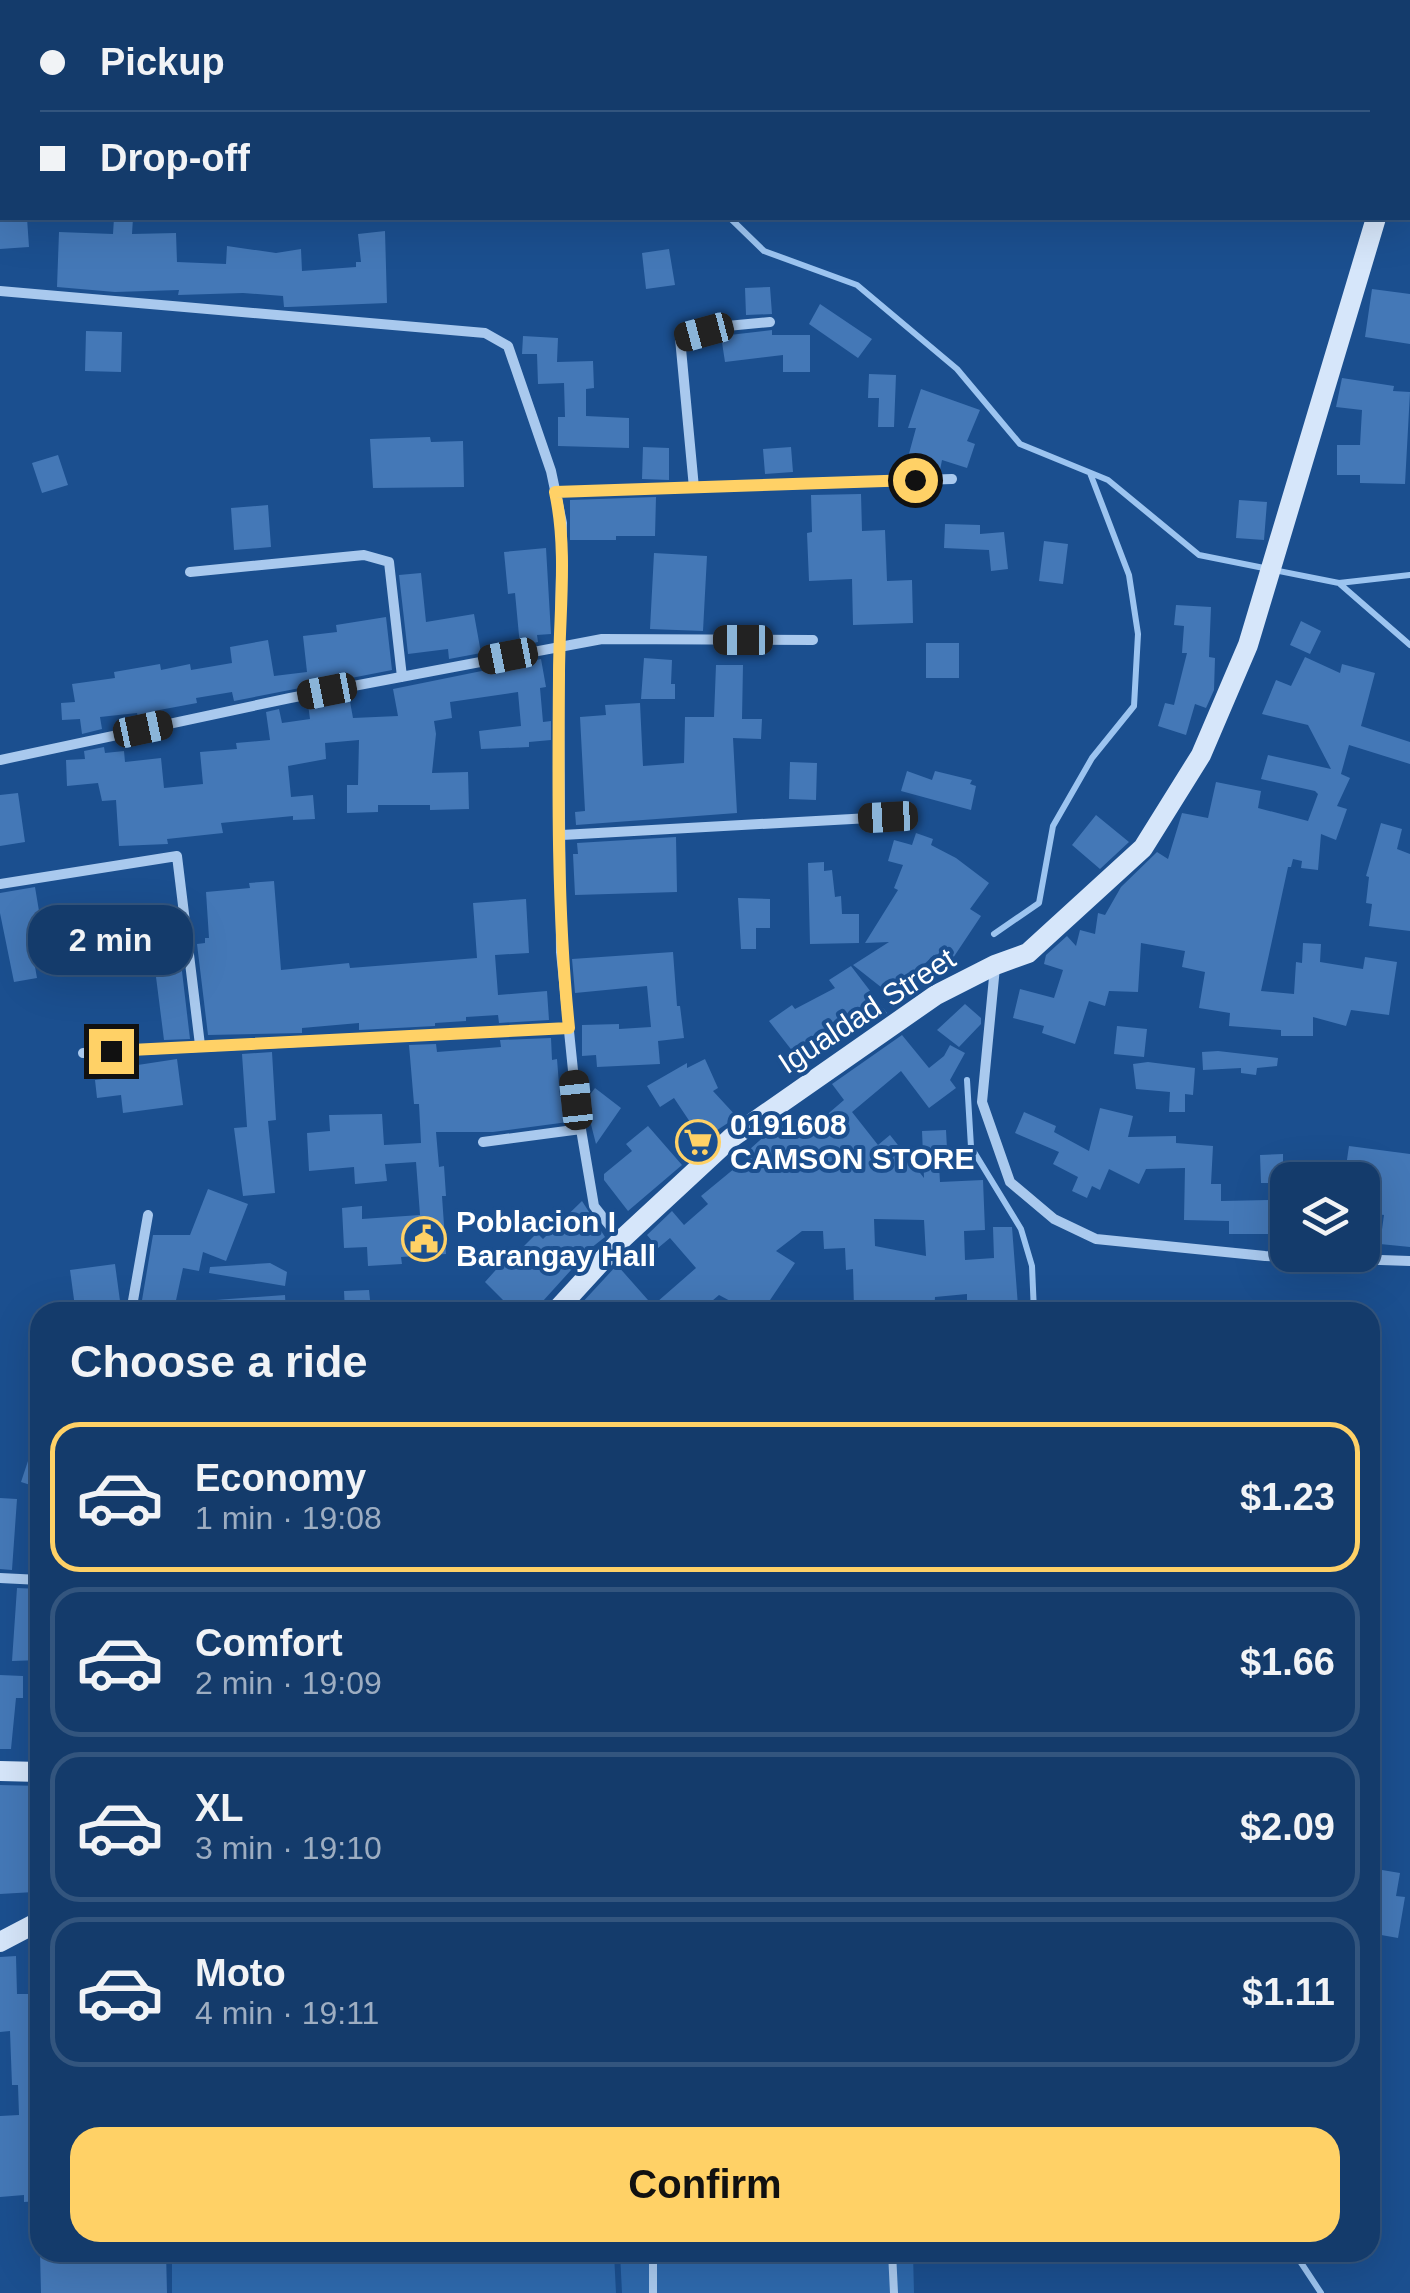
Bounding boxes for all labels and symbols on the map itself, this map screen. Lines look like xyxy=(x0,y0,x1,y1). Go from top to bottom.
car xyxy=(671,310,737,354)
route start xyxy=(893,458,938,503)
car xyxy=(713,625,773,655)
car xyxy=(476,636,540,676)
car xyxy=(295,671,359,711)
car xyxy=(111,708,175,750)
car xyxy=(857,800,919,834)
callout: 2 min xyxy=(28,906,194,976)
street label: Igualdad Street xyxy=(772,941,962,1080)
route end xyxy=(89,1029,134,1074)
car xyxy=(558,1069,594,1131)
place label: 0191608 CAMSON STORE xyxy=(730,1108,974,1175)
supermarket icon: 0191608 CAMSON STORE xyxy=(675,1119,721,1165)
place label: Poblacion I Barangay Hall xyxy=(456,1205,656,1272)
public building icon: Poblacion I Barangay Hall xyxy=(401,1216,447,1262)

